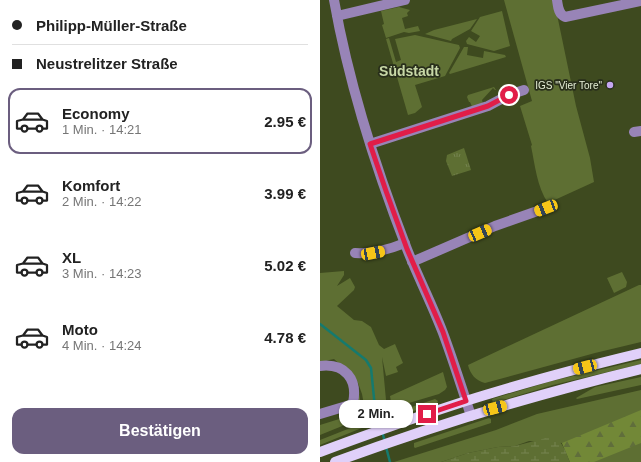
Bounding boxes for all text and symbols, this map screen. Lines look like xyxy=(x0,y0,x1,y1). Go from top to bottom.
text: Philipp-Müller-Straße xyxy=(36,17,187,34)
text: Neustrelitzer Straße xyxy=(36,55,178,72)
district label: Südstadt xyxy=(379,63,439,79)
place label: IGS "Vier Tore" xyxy=(535,80,602,91)
marker: IGS "Vier Tore" xyxy=(605,80,615,90)
route start xyxy=(500,86,518,104)
icon: car xyxy=(14,103,50,139)
text: Economy xyxy=(62,105,130,122)
text: 2.95 € xyxy=(264,113,306,130)
text: 1 Min. · 14:21 xyxy=(62,122,142,137)
icon: car xyxy=(14,175,50,211)
text: Komfort xyxy=(62,177,120,194)
text: 3.99 € xyxy=(264,185,306,202)
text: 2 Min. · 14:22 xyxy=(62,194,142,209)
car xyxy=(533,198,559,218)
car xyxy=(467,223,493,243)
car xyxy=(360,245,386,261)
icon: car xyxy=(14,247,50,283)
text: XL xyxy=(62,249,81,266)
text: 5.02 € xyxy=(264,257,306,274)
text: 3 Min. · 14:23 xyxy=(62,266,142,281)
icon: car xyxy=(14,319,50,355)
text: Moto xyxy=(62,321,98,338)
text: 4.78 € xyxy=(264,329,306,346)
text: 4 Min. · 14:24 xyxy=(62,338,142,353)
car xyxy=(572,358,598,376)
car xyxy=(482,399,508,417)
callout: 2 Min. xyxy=(339,400,413,428)
route end xyxy=(418,405,436,423)
text: 2 Min. xyxy=(358,406,394,421)
button: Bestätigen xyxy=(12,408,308,454)

